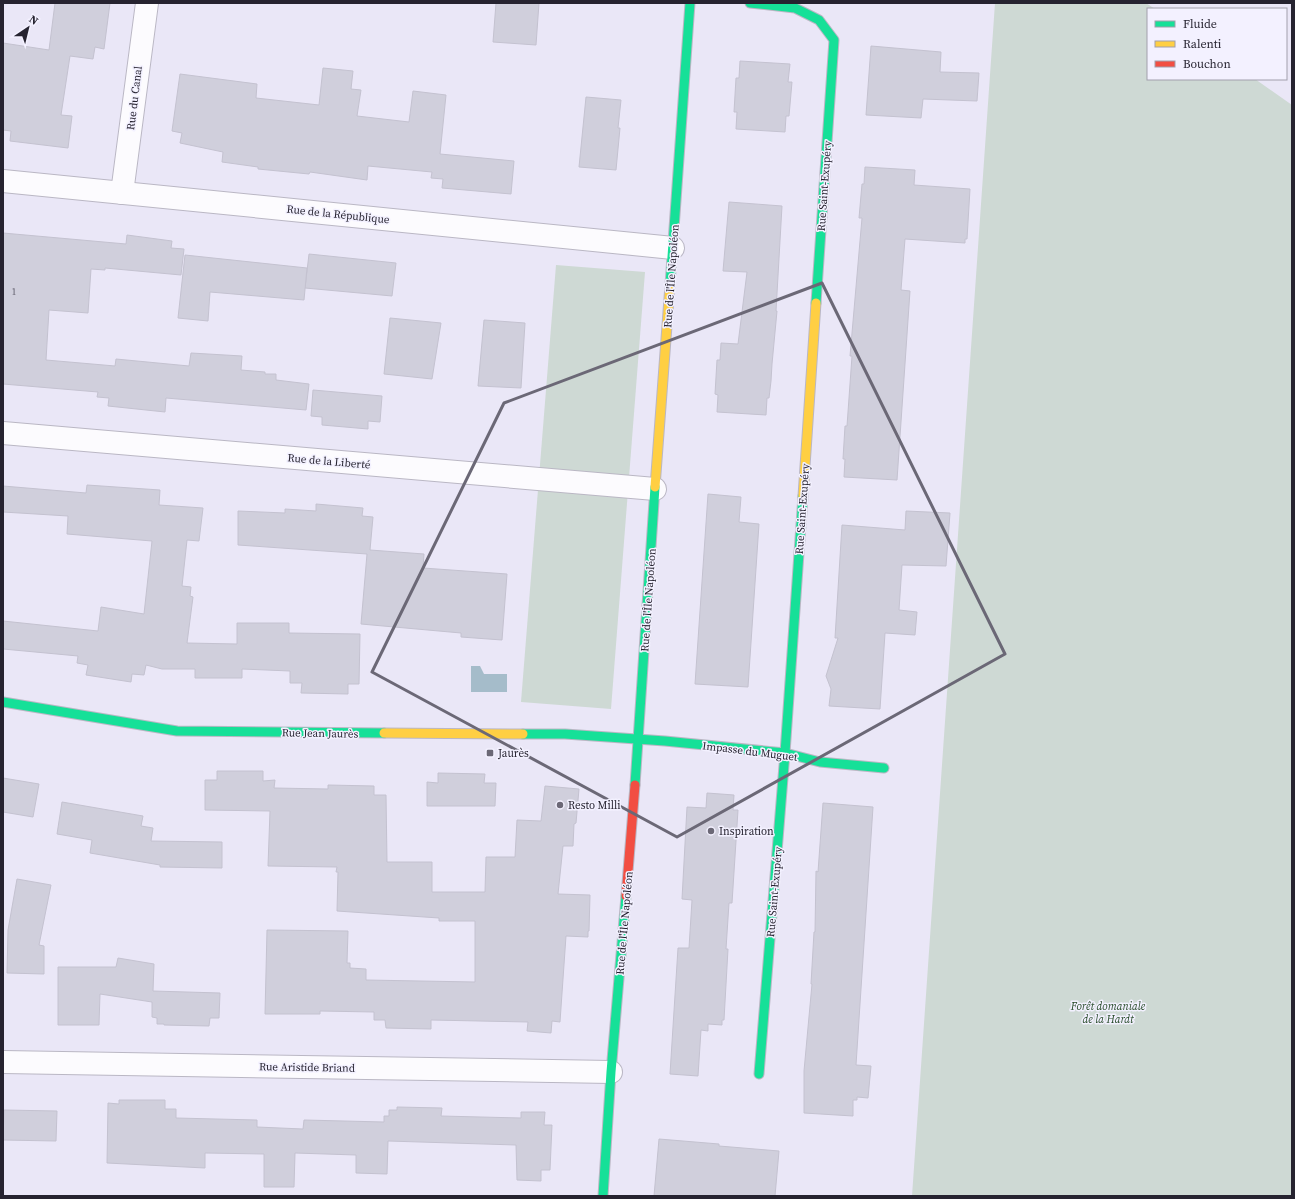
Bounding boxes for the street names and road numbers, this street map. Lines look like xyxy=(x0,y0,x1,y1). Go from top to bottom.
street label: Rue du Canal xyxy=(123,65,146,131)
street label: Rue Saint-Exupéry xyxy=(814,140,835,232)
street label: Rue de la République xyxy=(286,202,391,227)
street label: Rue de l'Île Napoléon xyxy=(660,223,683,328)
street label: Rue de la Liberté xyxy=(287,450,371,473)
street label: Rue Saint-Exupéry xyxy=(792,463,813,555)
street label: Rue de l'Île Napoléon xyxy=(637,547,660,652)
street label: Rue Jean Jaurès xyxy=(282,725,359,742)
street label: Impasse du Muguet xyxy=(701,738,799,765)
street label: Rue Saint-Exupéry xyxy=(763,846,786,938)
street label: Rue de l'Île Napoléon xyxy=(613,870,637,975)
street label: Rue Aristide Briand xyxy=(259,1059,356,1076)

